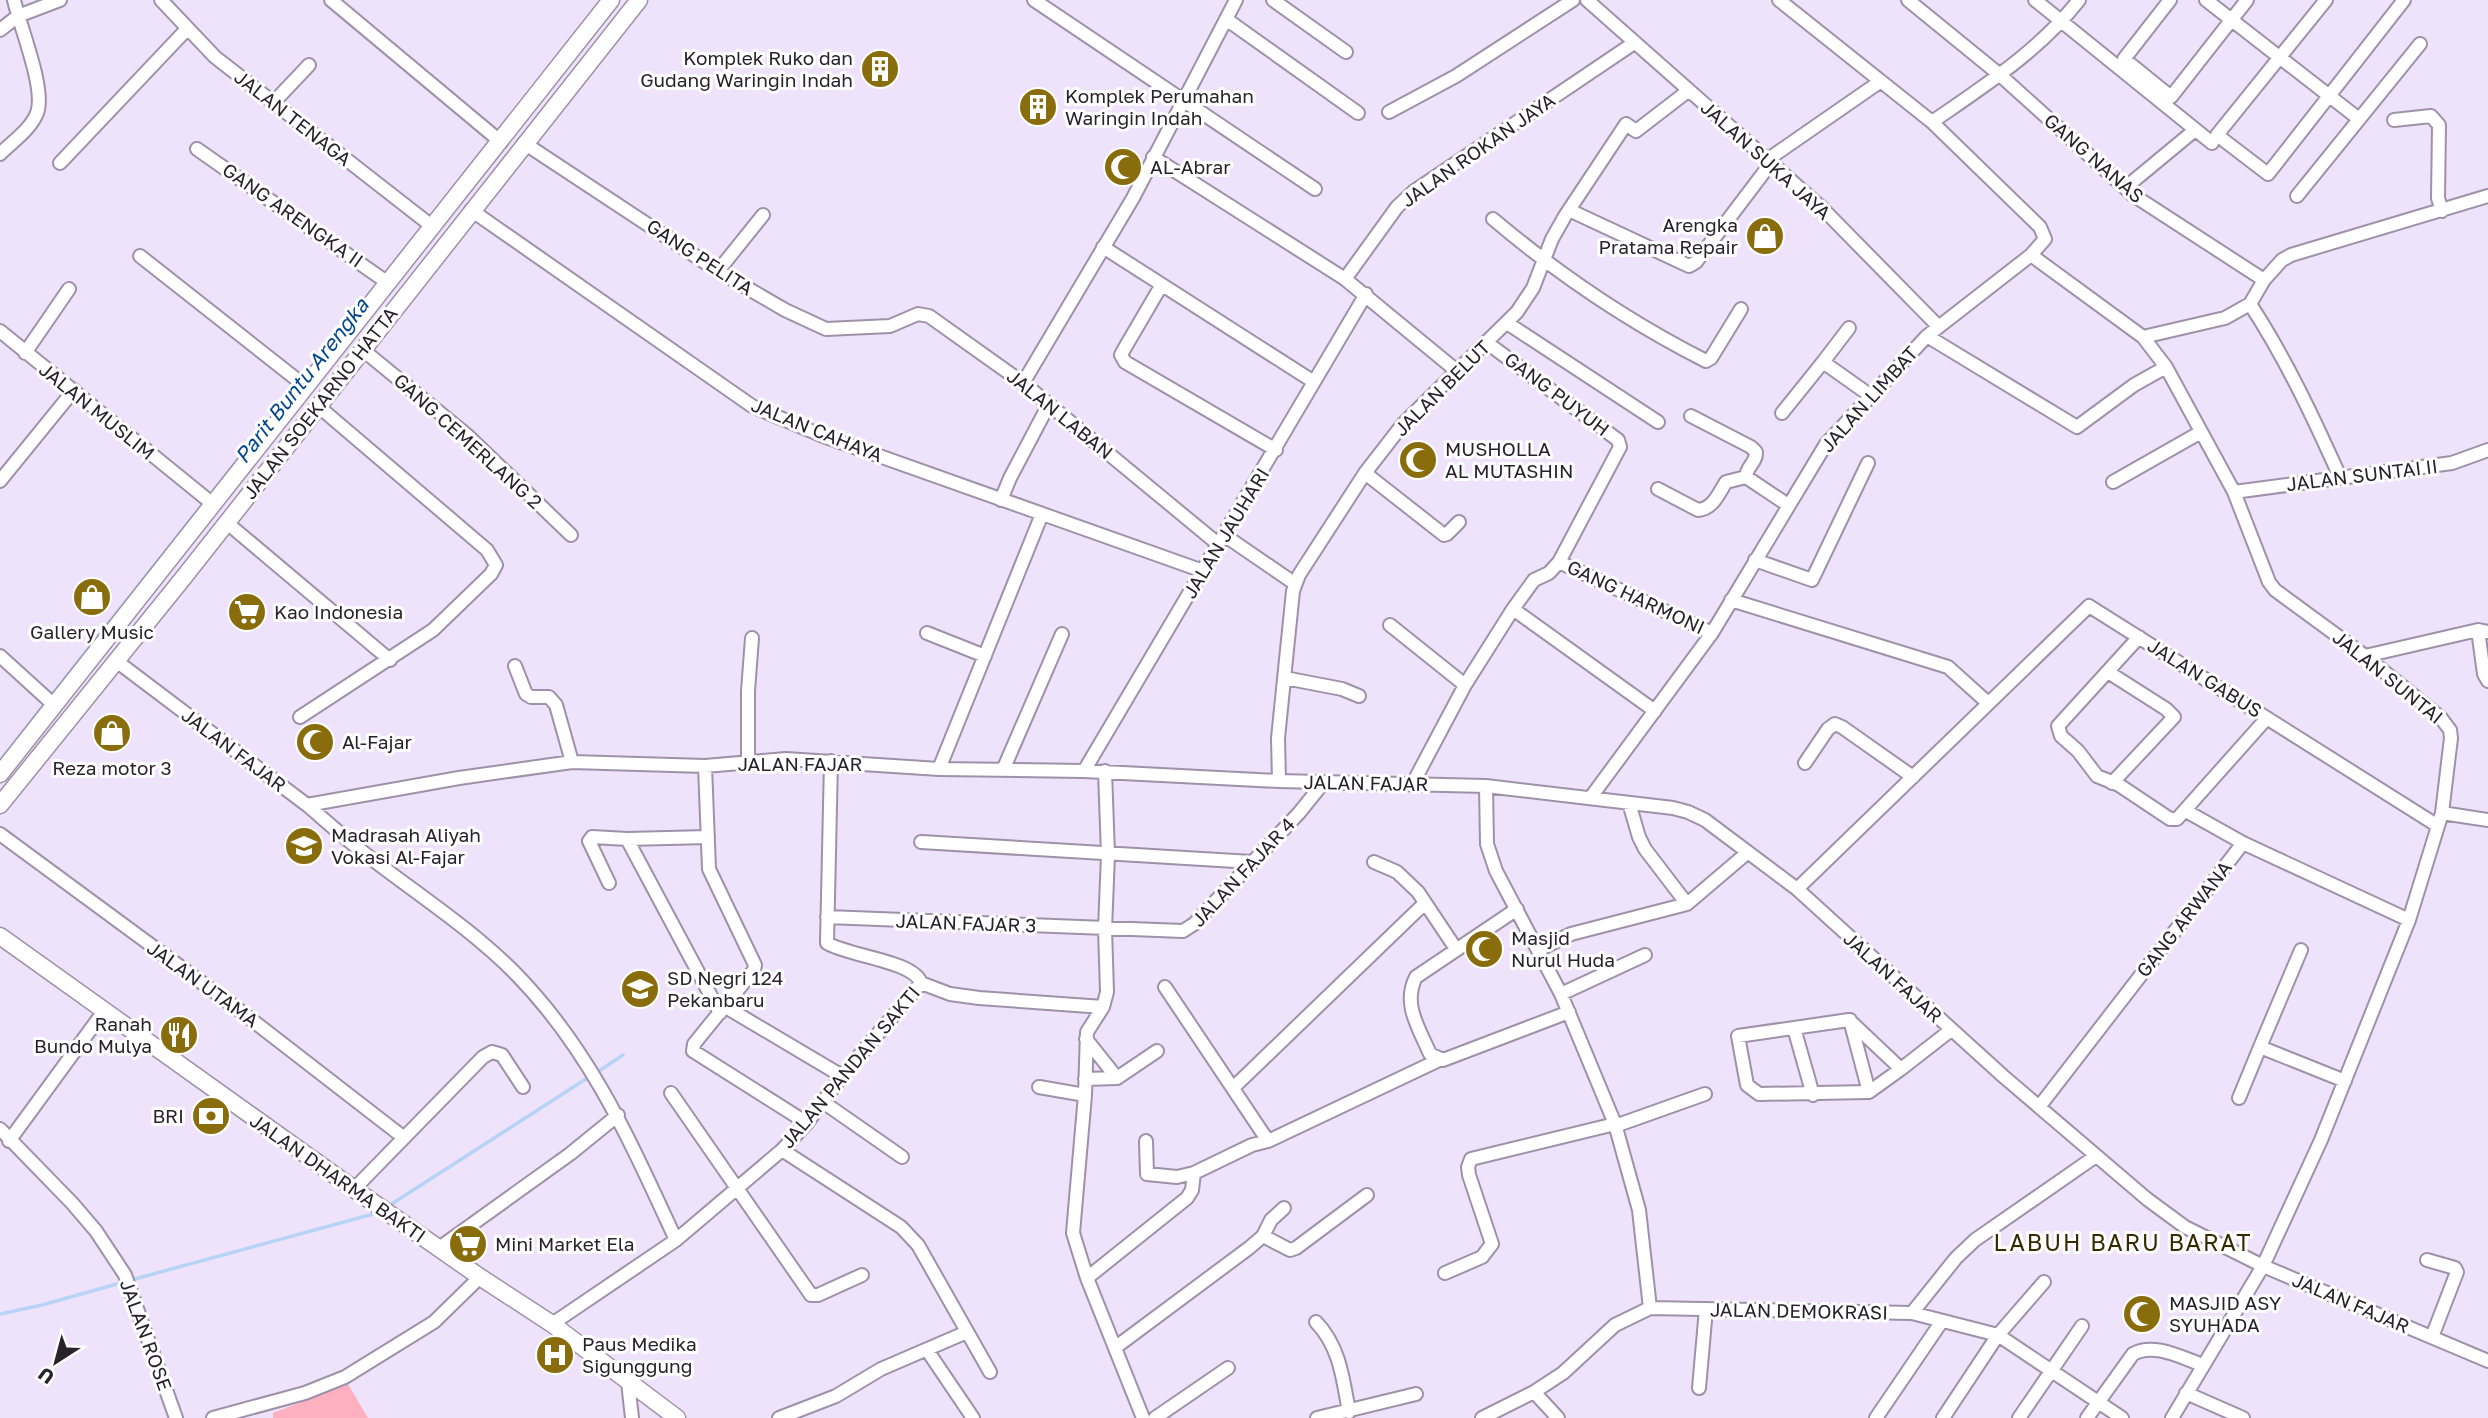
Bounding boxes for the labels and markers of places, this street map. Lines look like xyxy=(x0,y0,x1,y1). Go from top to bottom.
place label: Komplek Ruko dan Gudang Waringin Indah xyxy=(640,46,853,91)
building icon: Komplek Ruko dan Gudang Waringin Indah xyxy=(859,48,901,90)
place label: Komplek Perumahan Waringin Indah xyxy=(1065,84,1254,129)
building icon: Komplek Perumahan Waringin Indah xyxy=(1017,86,1059,128)
mosque icon: AL-Abrar xyxy=(1102,146,1144,188)
place label: AL-Abrar xyxy=(1150,155,1231,178)
place label: Arengka Pratama Repair xyxy=(1598,213,1739,258)
shop icon: Arengka Pratama Repair xyxy=(1744,215,1786,257)
place label: MUSHOLLA AL MUTASHIN xyxy=(1445,437,1573,482)
mosque icon: MUSHOLLA AL MUTASHIN xyxy=(1397,439,1439,481)
shop icon: Gallery Music xyxy=(71,576,113,618)
supermarket icon: Kao Indonesia xyxy=(226,591,268,633)
place label: Kao Indonesia xyxy=(274,600,403,623)
place label: Gallery Music xyxy=(30,620,154,643)
shop icon: Reza motor 3 xyxy=(91,712,133,754)
mosque icon: Al-Fajar xyxy=(294,721,336,763)
place label: Al-Fajar xyxy=(342,730,412,753)
place label: Reza motor 3 xyxy=(52,756,172,779)
place label: Madrasah Aliyah Vokasi Al-Fajar xyxy=(331,823,481,868)
school or university icon: Madrasah Aliyah Vokasi Al-Fajar xyxy=(283,825,325,867)
place label: Masjid Nurul Huda xyxy=(1511,926,1615,971)
mosque icon: Masjid Nurul Huda xyxy=(1463,928,1505,970)
place label: SD Negri 124 Pekanbaru xyxy=(667,966,783,1011)
school or university icon: SD Negri 124 Pekanbaru xyxy=(619,968,661,1010)
place label: Ranah Bundo Mulya xyxy=(34,1012,152,1057)
restaurant icon: Ranah Bundo Mulya xyxy=(158,1014,200,1056)
bank icon: BRI xyxy=(190,1095,232,1137)
place label: BRI xyxy=(152,1104,184,1127)
supermarket icon: Mini Market Ela xyxy=(447,1223,489,1265)
place label: Mini Market Ela xyxy=(495,1232,635,1255)
place label: MASJID ASY SYUHADA xyxy=(2169,1291,2281,1336)
mosque icon: MASJID ASY SYUHADA xyxy=(2121,1293,2163,1335)
place label: Paus Medika Sigunggung xyxy=(582,1332,697,1377)
hospital icon: Paus Medika Sigunggung xyxy=(534,1334,576,1376)

